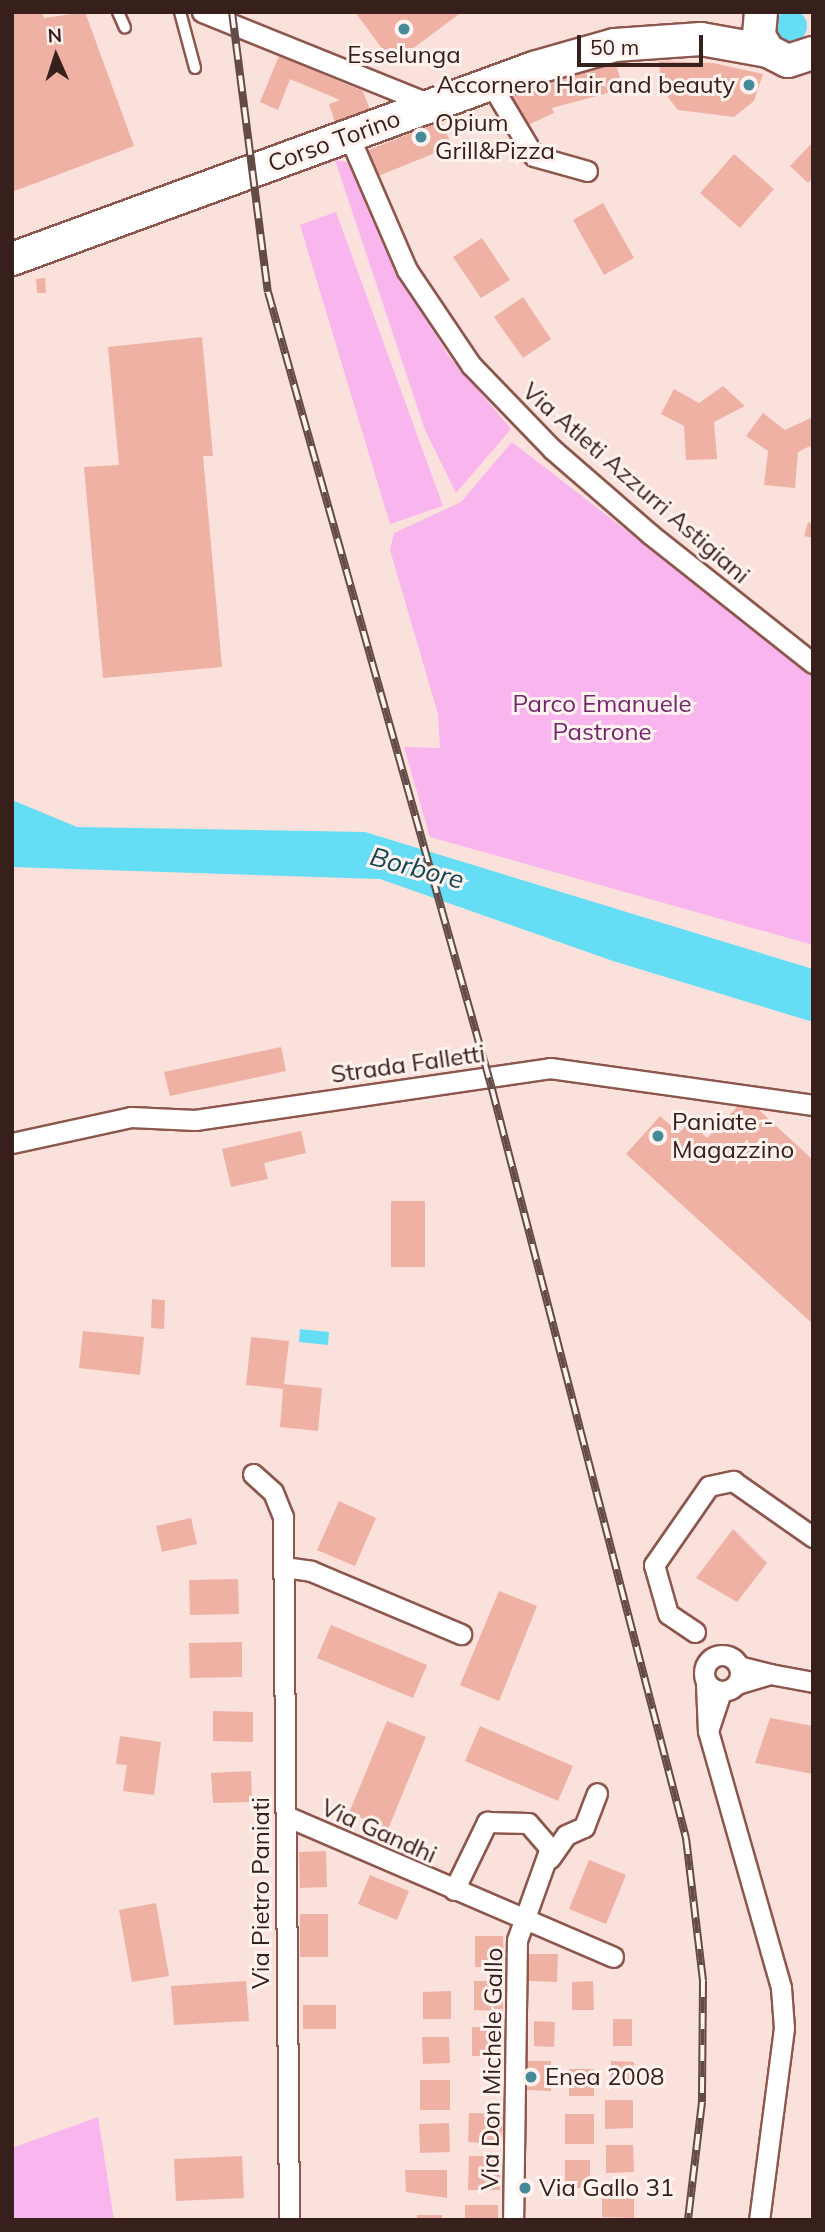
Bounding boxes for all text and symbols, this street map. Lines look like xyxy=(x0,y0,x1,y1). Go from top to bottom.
north arrow xyxy=(21,21,91,91)
marker: Esselunga xyxy=(396,21,412,37)
scale bar xyxy=(580,21,706,65)
text: N xyxy=(47,23,63,47)
text: 50 m xyxy=(590,34,639,60)
place label: Esselunga xyxy=(347,41,461,69)
place label: Accornero Hair and beauty xyxy=(437,71,735,99)
marker: Accornero Hair and beauty xyxy=(741,77,757,93)
street label: Corso Torino xyxy=(264,104,404,178)
place label: Opium Grill&Pizza xyxy=(435,109,555,165)
marker: Opium Grill&Pizza xyxy=(413,129,429,145)
street label: Via Atleti Azzurri Astigiani xyxy=(517,376,755,590)
park label: Parco Emanuele Pastrone xyxy=(513,690,691,746)
water label: Borbore xyxy=(367,841,467,895)
street label: Strada Falletti xyxy=(329,1039,487,1089)
place label: Paniate - Magazzino xyxy=(672,1108,794,1164)
marker: Paniate - Magazzino xyxy=(650,1128,666,1144)
street label: Via Gandhi xyxy=(317,1793,441,1869)
street label: Via Pietro Paniati xyxy=(247,1797,275,1989)
street label: Via Don Michele Gallo xyxy=(475,1948,509,2190)
place label: Enea 2008 xyxy=(545,2063,664,2091)
marker: Enea 2008 xyxy=(523,2069,539,2085)
place label: Via Gallo 31 xyxy=(539,2174,674,2202)
marker: Via Gallo 31 xyxy=(517,2180,533,2196)

